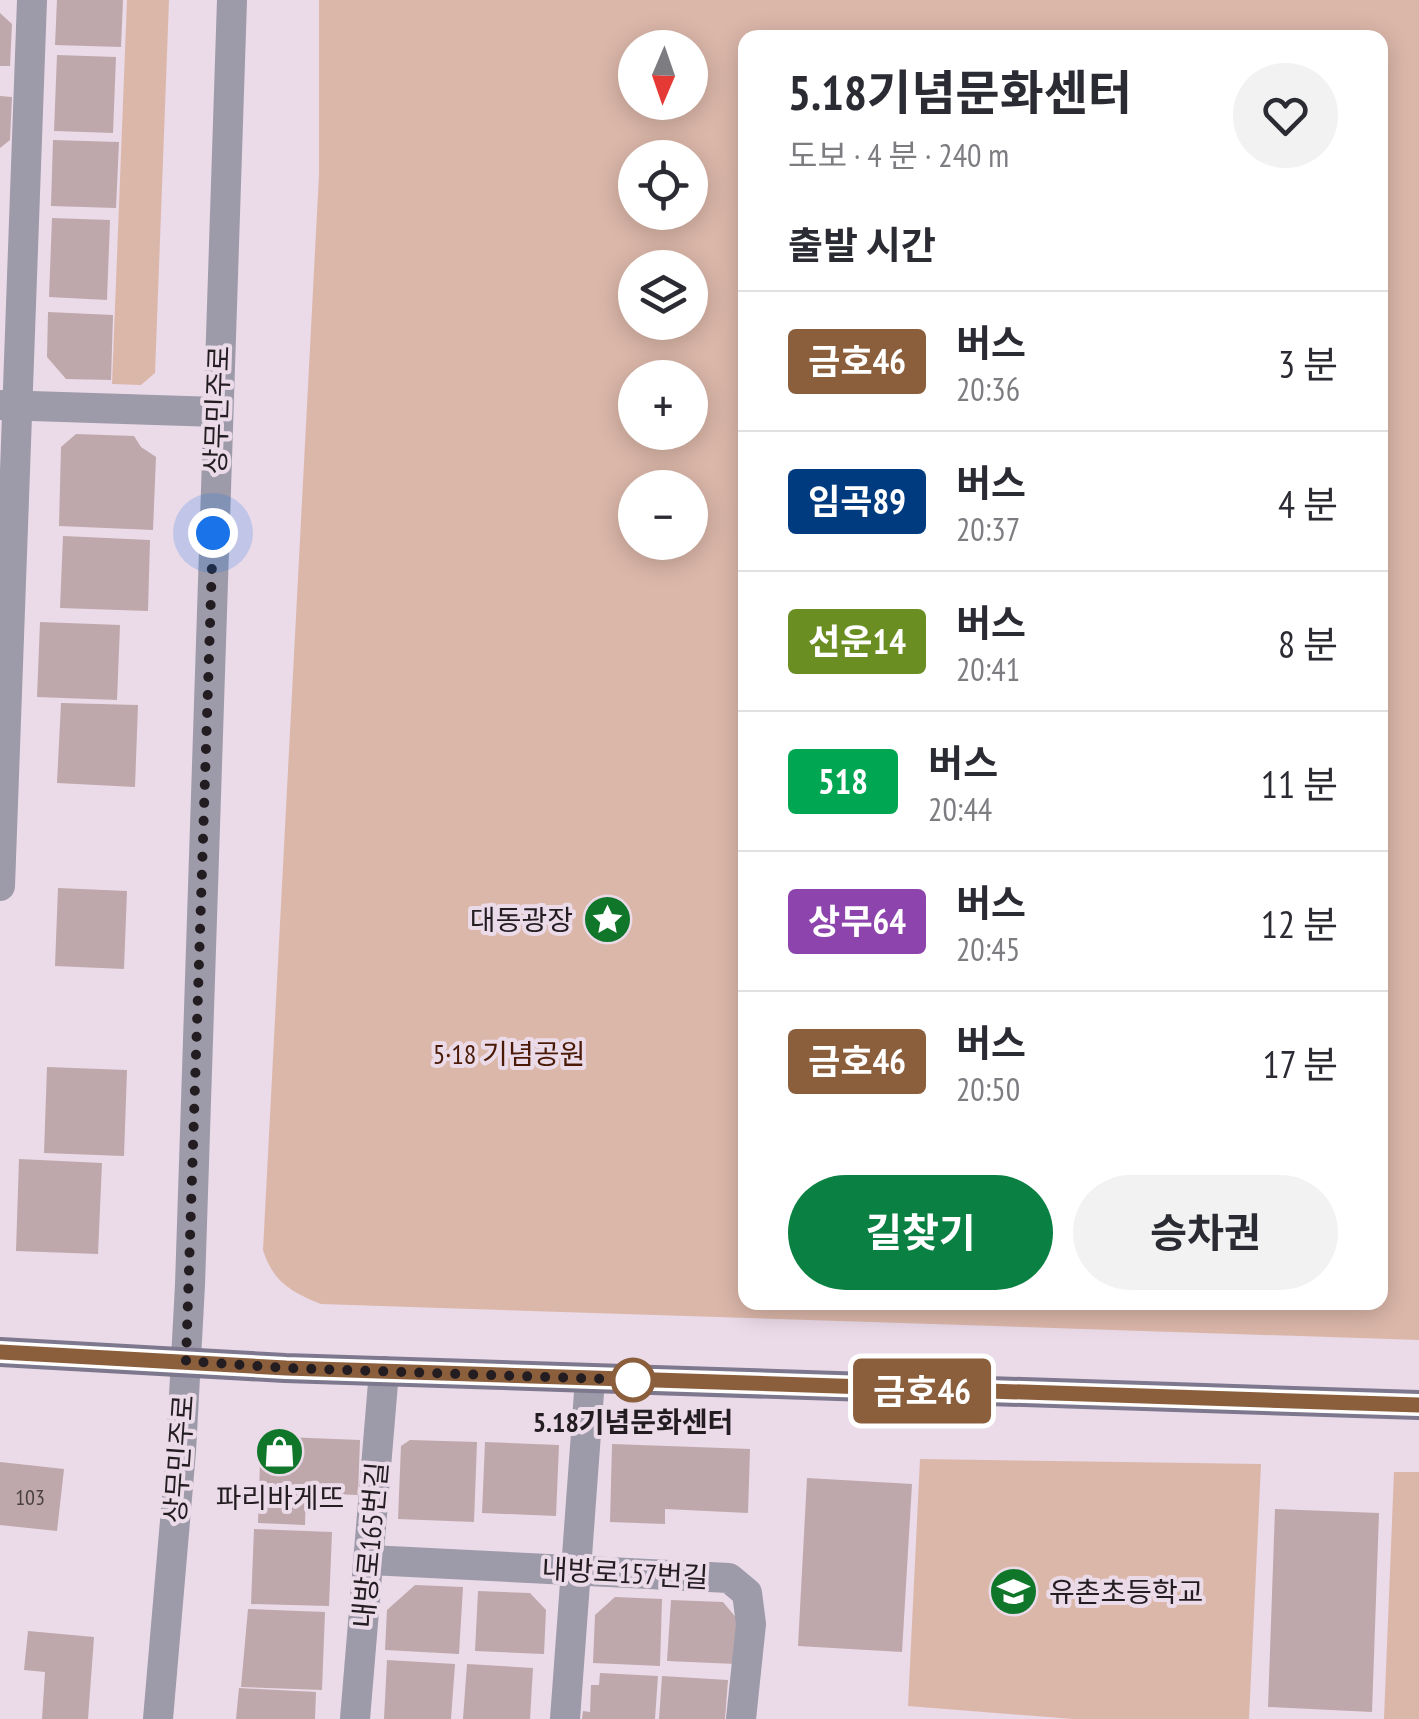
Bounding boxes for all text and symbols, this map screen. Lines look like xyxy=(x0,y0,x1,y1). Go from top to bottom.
north arrow xyxy=(618,30,708,120)
map controls xyxy=(618,30,708,560)
text: 5.18기념문화센터 xyxy=(788,61,1132,123)
button: heart xyxy=(1233,63,1338,168)
text: 도보 · 4 분 · 240 m xyxy=(788,134,1009,176)
button: locate xyxy=(618,140,708,230)
text: 출발 시간 xyxy=(788,220,936,269)
button: layers xyxy=(618,250,708,340)
text: 버스 xyxy=(956,318,1026,367)
text: 금호46 xyxy=(808,338,906,384)
text: 3 분 xyxy=(1278,339,1338,388)
street label: 상무민주로 xyxy=(196,345,237,475)
button: + xyxy=(618,360,708,450)
text: 20:36 xyxy=(956,368,1020,410)
text: 버스 xyxy=(956,458,1026,507)
button: − xyxy=(618,470,708,560)
text: 임곡89 xyxy=(808,478,906,524)
text: 4 분 xyxy=(1278,479,1338,528)
your location xyxy=(188,508,238,558)
text: 20:37 xyxy=(956,508,1020,550)
text: 버스 xyxy=(956,598,1026,647)
text: 선운14 xyxy=(808,618,906,664)
text: 8 분 xyxy=(1278,619,1338,668)
text: 20:41 xyxy=(956,648,1020,690)
text: 버스 xyxy=(928,738,998,787)
text: 518 xyxy=(818,758,868,804)
text: 11 분 xyxy=(1261,759,1338,808)
text: 20:44 xyxy=(928,788,992,830)
text: 버스 xyxy=(956,878,1026,927)
place icon: 대동광장 xyxy=(582,894,634,946)
text: 상무64 xyxy=(808,898,906,944)
text: 12 분 xyxy=(1261,899,1338,948)
place label: 대동광장 xyxy=(470,901,573,938)
text: 20:45 xyxy=(956,928,1020,970)
text: 버스 xyxy=(956,1018,1026,1067)
park label: 5·18 기념공원 xyxy=(433,1035,585,1072)
text: 금호46 xyxy=(808,1038,906,1084)
text: 17 분 xyxy=(1262,1039,1338,1088)
text: 20:50 xyxy=(956,1068,1020,1110)
button: 길찾기 xyxy=(788,1175,1053,1290)
button: 승차권 xyxy=(1073,1175,1338,1290)
line badge: 금호46 xyxy=(852,1358,992,1424)
marker: 5.18기념문화센터 xyxy=(612,1359,654,1401)
text: 금호46 xyxy=(873,1368,971,1414)
street label: 상무민주로 xyxy=(156,1393,201,1525)
place label: 5.18기념문화센터 xyxy=(533,1403,733,1440)
shop icon: 파리바게뜨 xyxy=(254,1425,306,1477)
street label: 내방로165번길 xyxy=(344,1460,395,1630)
place label: 파리바게뜨 xyxy=(216,1479,344,1516)
house number: 103 xyxy=(15,1483,45,1511)
street label: 내방로157번길 xyxy=(541,1550,709,1595)
school or university icon: 유촌초등학교 xyxy=(988,1566,1040,1618)
place label: 유촌초등학교 xyxy=(1049,1573,1204,1610)

